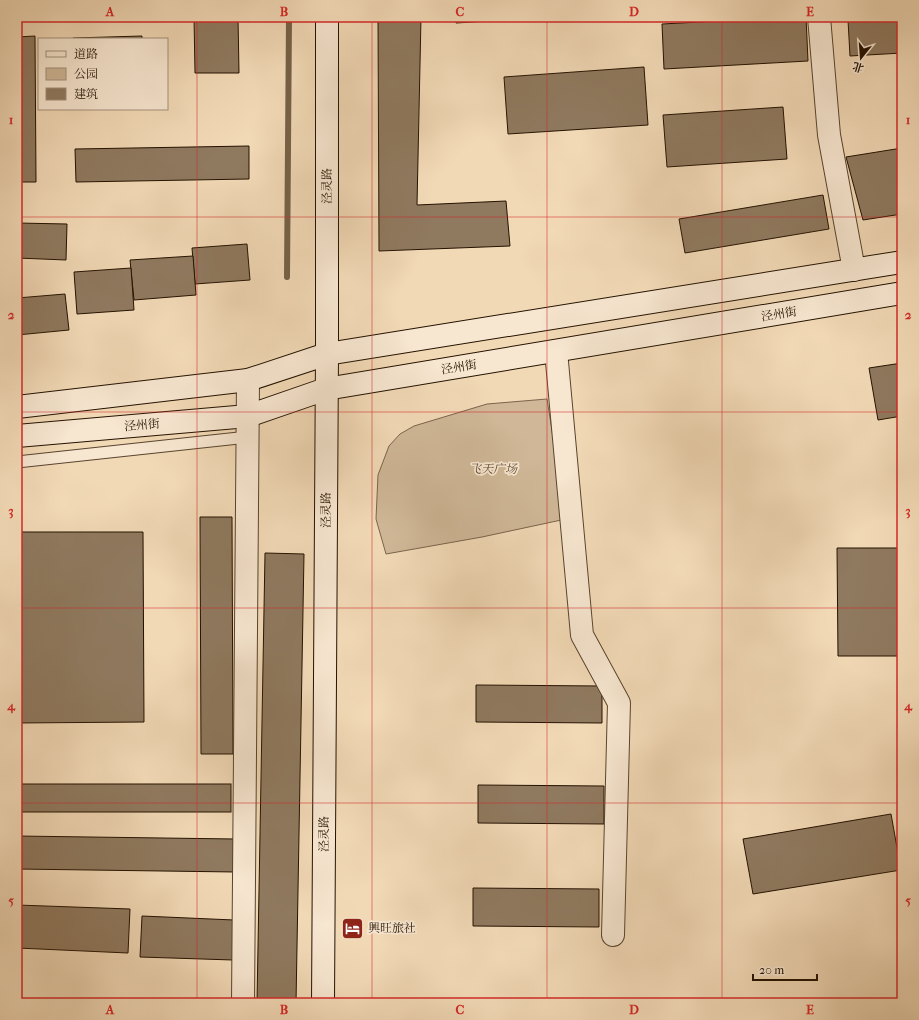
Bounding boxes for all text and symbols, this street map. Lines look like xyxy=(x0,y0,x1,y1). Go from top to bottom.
text: A xyxy=(105,4,115,19)
text: B xyxy=(280,4,289,19)
text: C xyxy=(456,4,465,19)
text: D xyxy=(629,4,639,19)
text: E xyxy=(806,4,814,19)
legend xyxy=(38,38,168,110)
north arrow xyxy=(841,38,881,78)
text: 道路 xyxy=(74,47,98,61)
text: 北 xyxy=(851,59,865,75)
text: 公园 xyxy=(74,67,98,81)
text: 建筑 xyxy=(74,87,98,101)
text: 1 xyxy=(9,112,14,127)
text: 1 xyxy=(906,112,911,127)
street label: 泾灵路 xyxy=(320,168,334,204)
street label: 泾州街 xyxy=(760,304,799,324)
text: 2 xyxy=(8,307,15,322)
text: 2 xyxy=(905,307,912,322)
street label: 泾州街 xyxy=(440,357,479,377)
street label: 泾州街 xyxy=(123,416,162,434)
park label: 飞天广场 xyxy=(469,462,518,476)
street label: 泾灵路 xyxy=(319,492,333,528)
text: 3 xyxy=(8,503,14,519)
text: 3 xyxy=(905,503,911,519)
text: 4 xyxy=(6,698,16,714)
text: 4 xyxy=(903,698,913,714)
street label: 泾灵路 xyxy=(317,816,331,852)
text: 5 xyxy=(8,893,14,908)
text: 5 xyxy=(905,893,911,908)
hotel icon: 興旺旅社 xyxy=(340,915,366,941)
place label: 興旺旅社 xyxy=(368,921,416,935)
scale bar xyxy=(753,956,817,982)
text: 20 m xyxy=(759,963,784,977)
text: A xyxy=(105,1002,115,1017)
text: B xyxy=(280,1002,289,1017)
text: C xyxy=(456,1002,465,1017)
text: D xyxy=(629,1002,639,1017)
text: E xyxy=(806,1002,814,1017)

